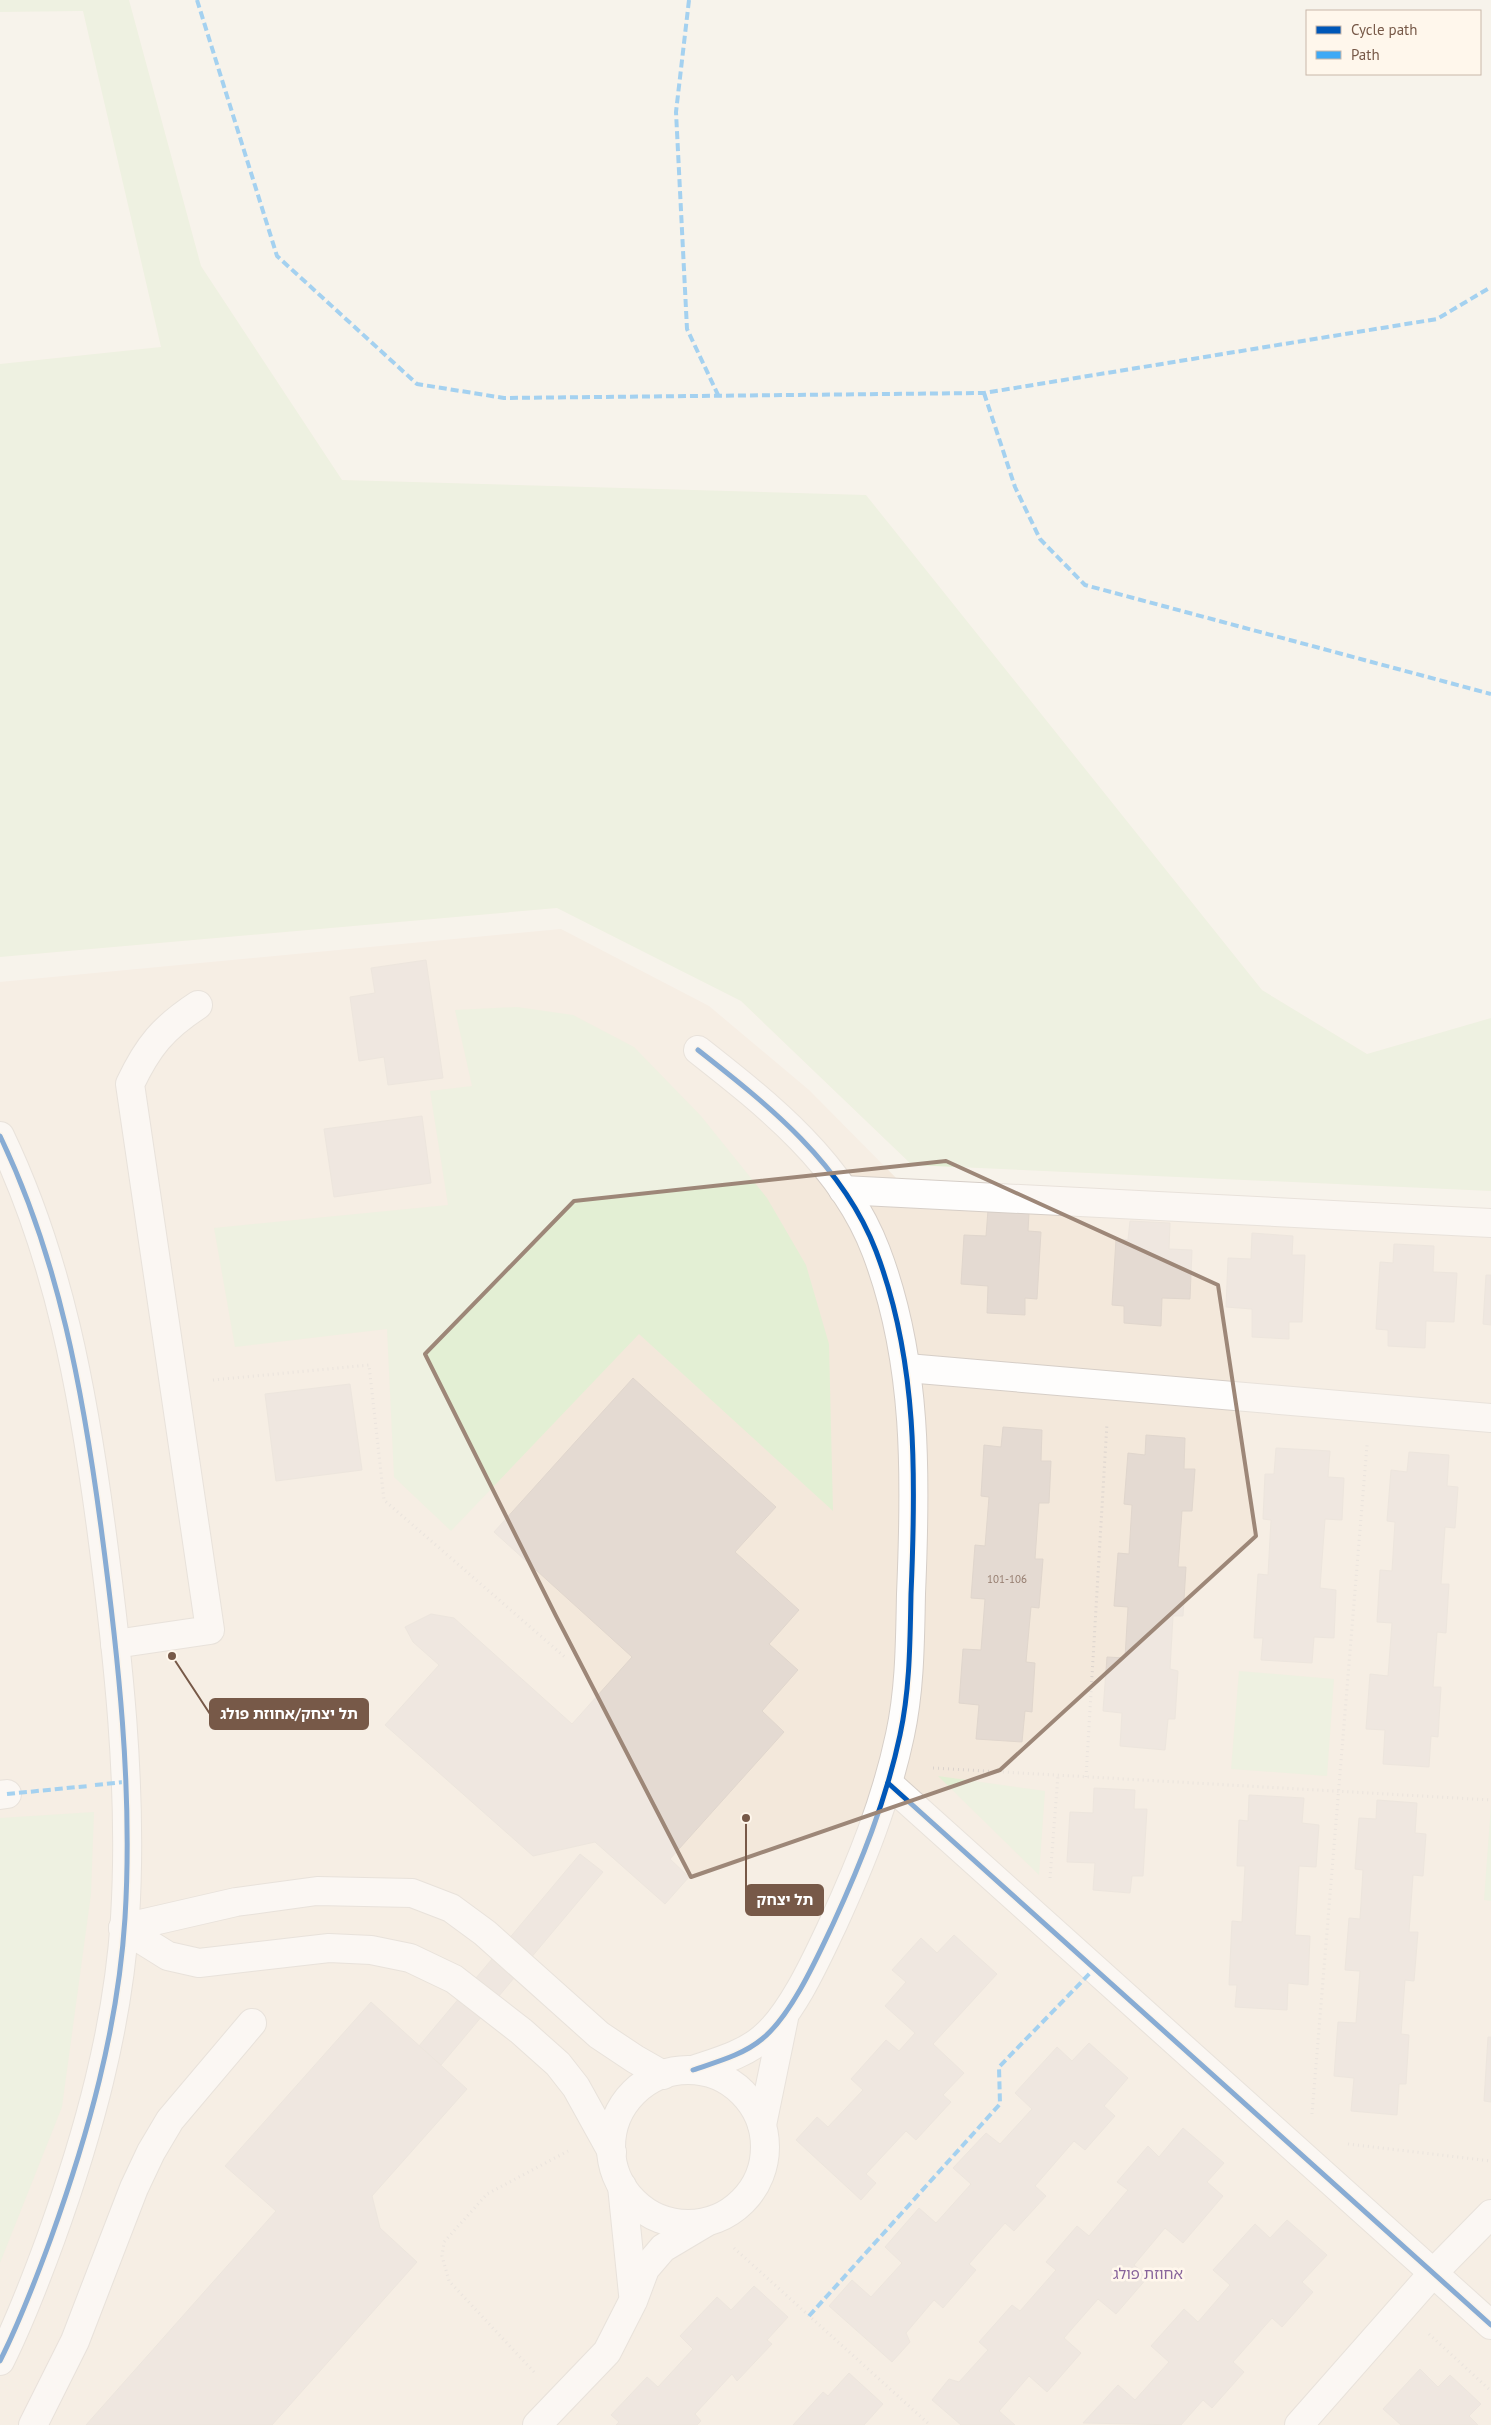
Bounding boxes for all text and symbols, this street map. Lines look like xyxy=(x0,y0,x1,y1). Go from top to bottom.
legend xyxy=(1306,10,1481,75)
text: Cycle path xyxy=(1351,20,1417,39)
text: Path xyxy=(1351,45,1380,64)
house number: 101-106 xyxy=(987,1572,1027,1586)
callout: תל יצחק/אחוזת פולג xyxy=(210,1699,368,1729)
text: תל יצחק/אחוזת פולג xyxy=(220,1704,358,1723)
callout: תל יצחק xyxy=(746,1885,823,1915)
text: תל יצחק xyxy=(757,1890,813,1909)
district label: אחוזת פולג xyxy=(1113,2264,1183,2283)

